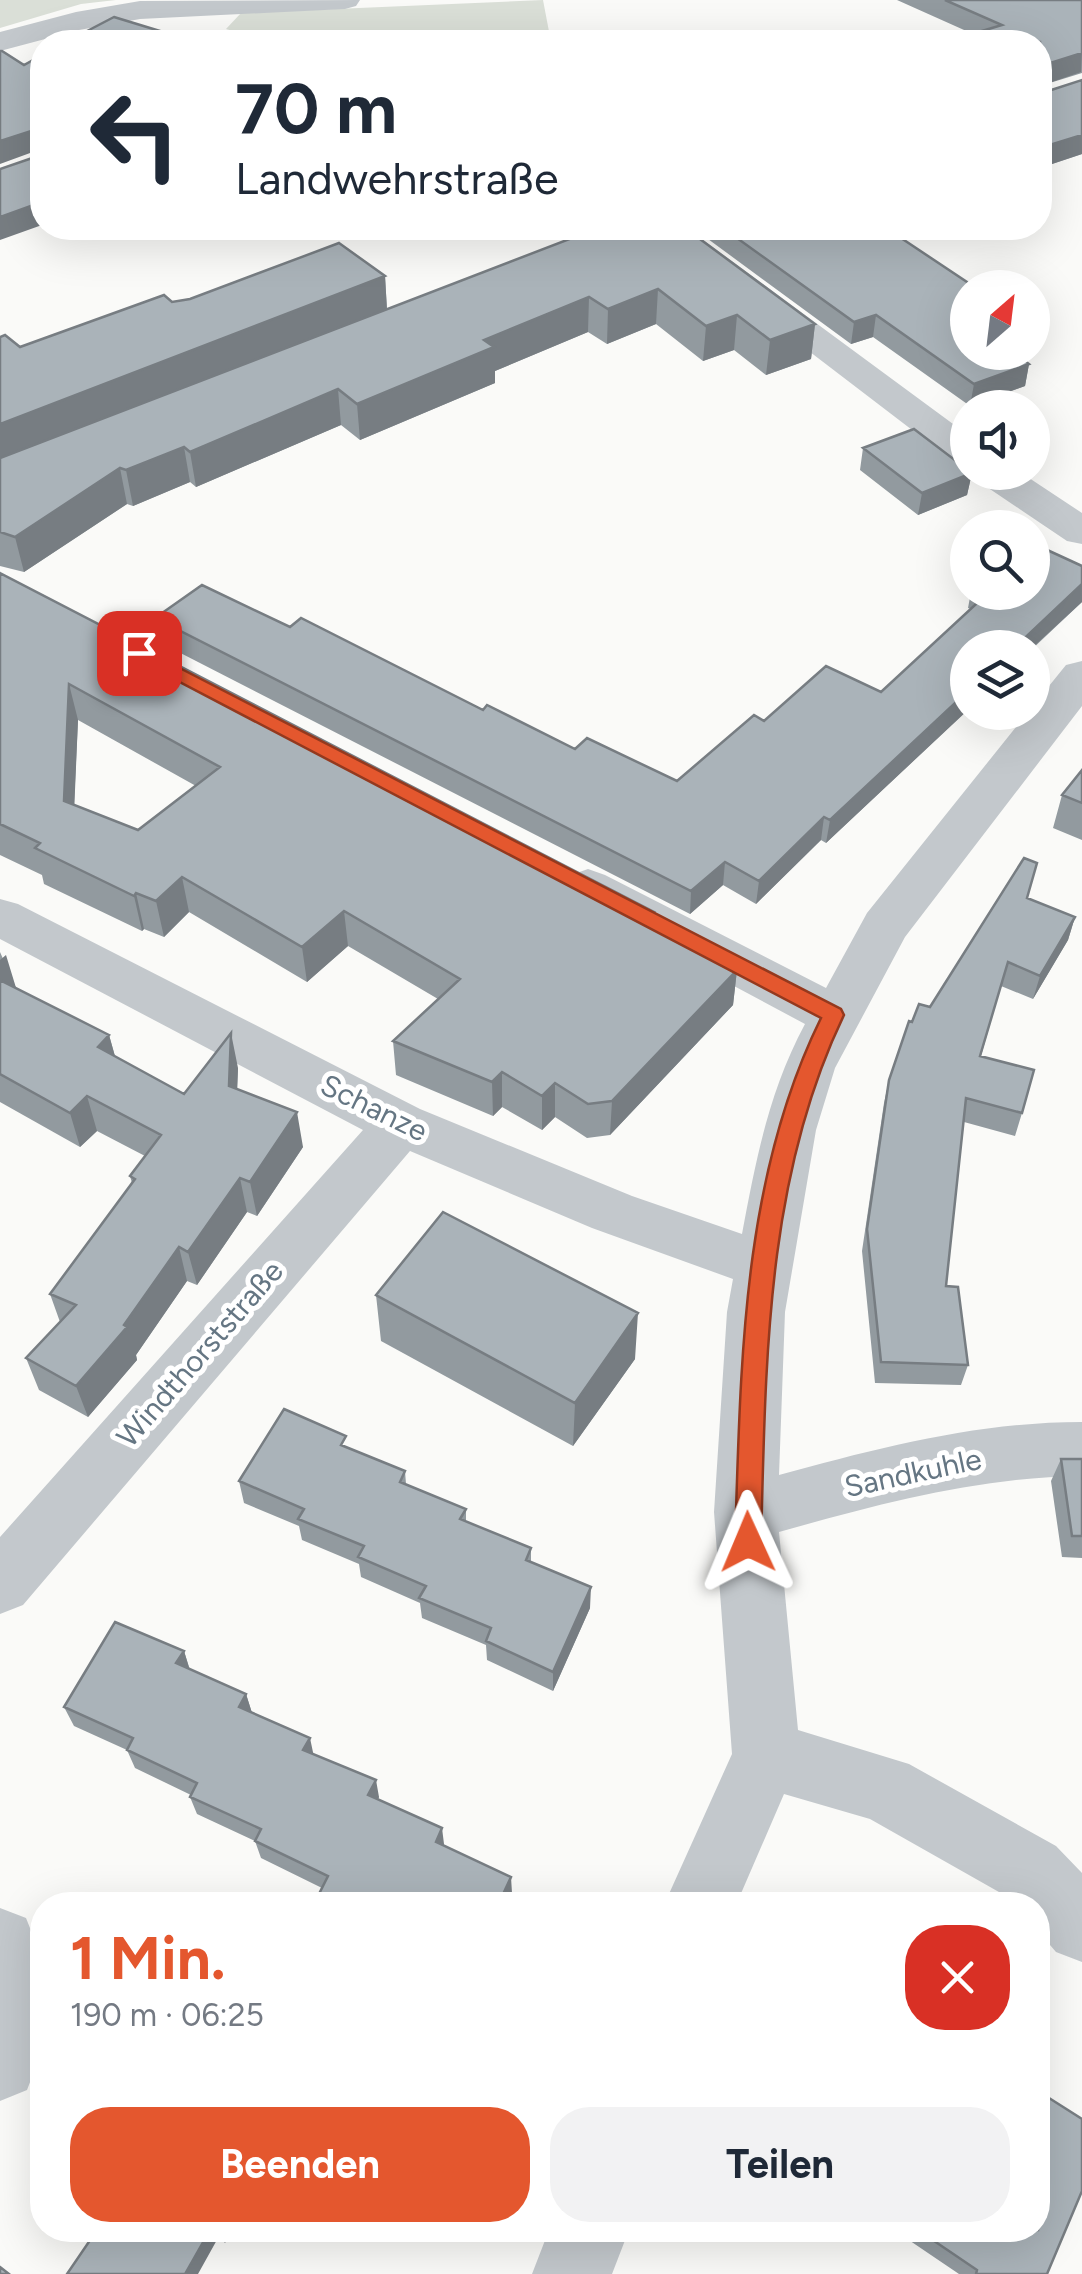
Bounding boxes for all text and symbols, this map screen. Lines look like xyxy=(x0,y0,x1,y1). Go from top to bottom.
text: 70 m xyxy=(235,66,397,151)
icon: left xyxy=(70,70,200,200)
text: Landwehrstraße xyxy=(235,151,559,205)
north arrow xyxy=(950,270,1050,370)
map controls xyxy=(950,270,1050,730)
button: sound xyxy=(950,390,1050,490)
button: search xyxy=(950,510,1050,610)
pin xyxy=(97,611,182,696)
icon: arrive xyxy=(112,626,167,681)
button: layers xyxy=(950,630,1050,730)
street label: Schanze xyxy=(315,1066,434,1149)
street label: Windthorststraße xyxy=(109,1253,291,1455)
street label: Sandkuhle xyxy=(841,1440,985,1505)
position arrow xyxy=(696,1490,800,1594)
text: 1 Min. xyxy=(70,1922,226,1994)
button: close xyxy=(905,1925,1010,2030)
text: 190 m · 06:25 xyxy=(70,1996,264,2034)
button: Beenden xyxy=(70,2107,530,2222)
button: Teilen xyxy=(550,2107,1010,2222)

